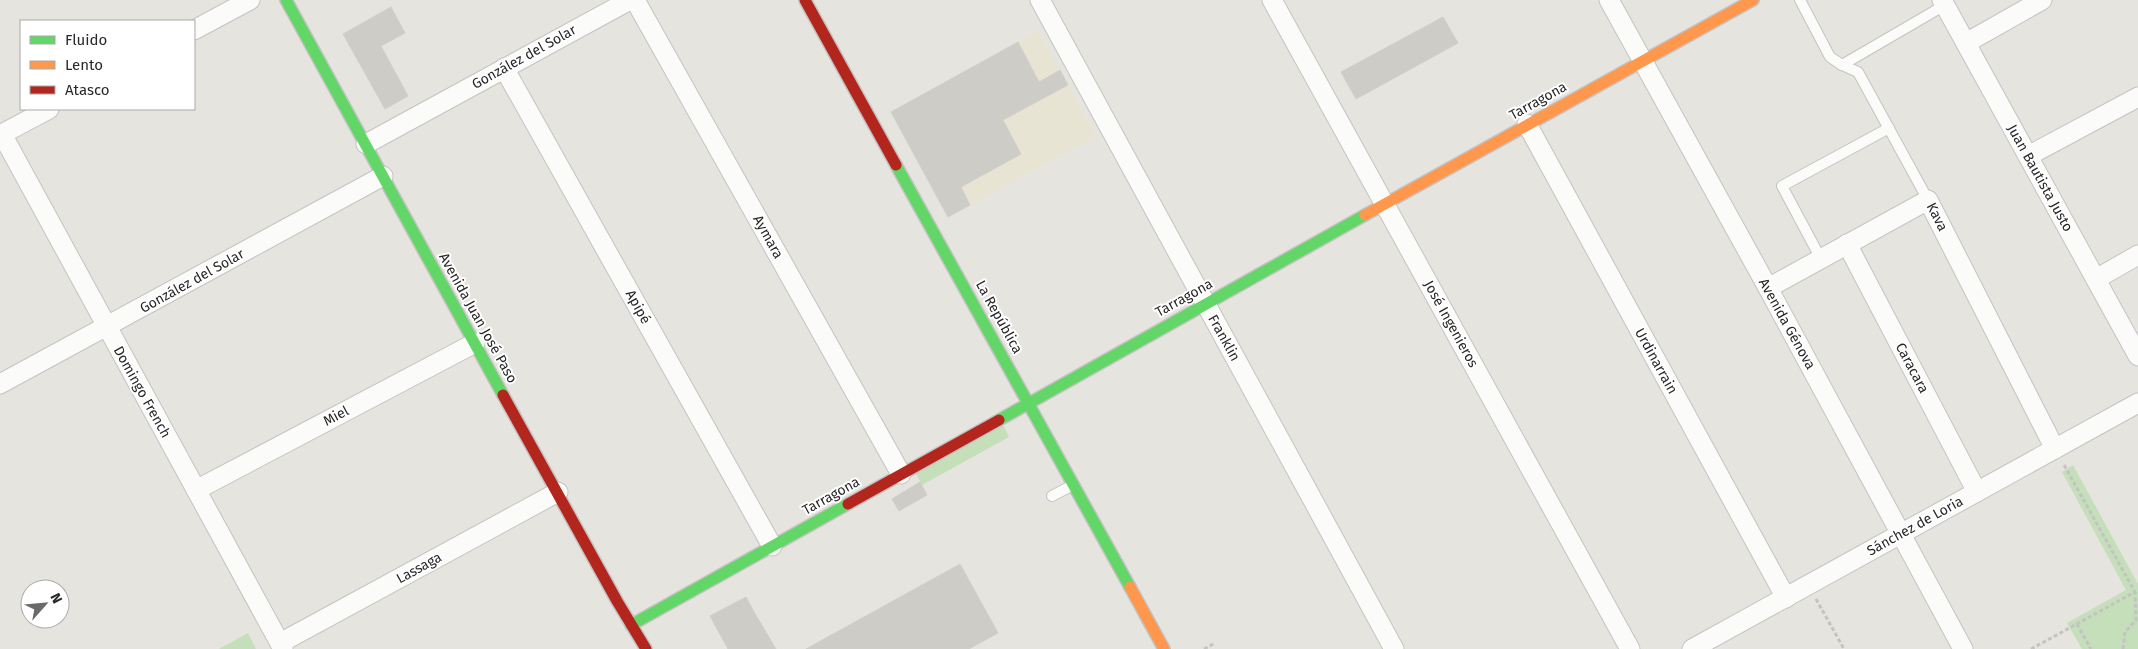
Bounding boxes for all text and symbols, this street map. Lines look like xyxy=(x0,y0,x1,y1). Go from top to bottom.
legend xyxy=(20,20,195,110)
street label: González del Solar xyxy=(469,21,580,93)
text: Fluido xyxy=(65,31,107,49)
text: Lento xyxy=(65,56,103,74)
street label: Tarragona xyxy=(1506,78,1570,124)
text: Atasco xyxy=(65,81,110,99)
street label: Juan Bautista Justo xyxy=(2003,121,2077,235)
street label: Kava xyxy=(1923,200,1951,234)
street label: Aymara xyxy=(749,212,787,262)
street label: González del Solar xyxy=(137,245,248,317)
street label: Avenida Juan José Paso xyxy=(435,250,521,386)
street label: Tarragona xyxy=(1152,275,1216,321)
street label: Avenida Génova xyxy=(1755,276,1819,372)
street label: La República xyxy=(972,277,1026,357)
street label: José Ingenieros xyxy=(1420,278,1482,371)
street label: Apipé xyxy=(622,287,654,327)
street label: Franklin xyxy=(1204,312,1244,364)
street label: Urdinarrain xyxy=(1631,325,1681,397)
street label: Caracara xyxy=(1892,340,1932,396)
street label: Domingo French xyxy=(110,343,174,441)
street label: Miel xyxy=(320,402,352,430)
street label: Tarragona xyxy=(799,473,863,519)
street label: Sánchez de Loria xyxy=(1864,493,1966,559)
street label: Lassaga xyxy=(393,549,445,587)
north arrow xyxy=(20,579,70,629)
text: N xyxy=(46,590,66,606)

